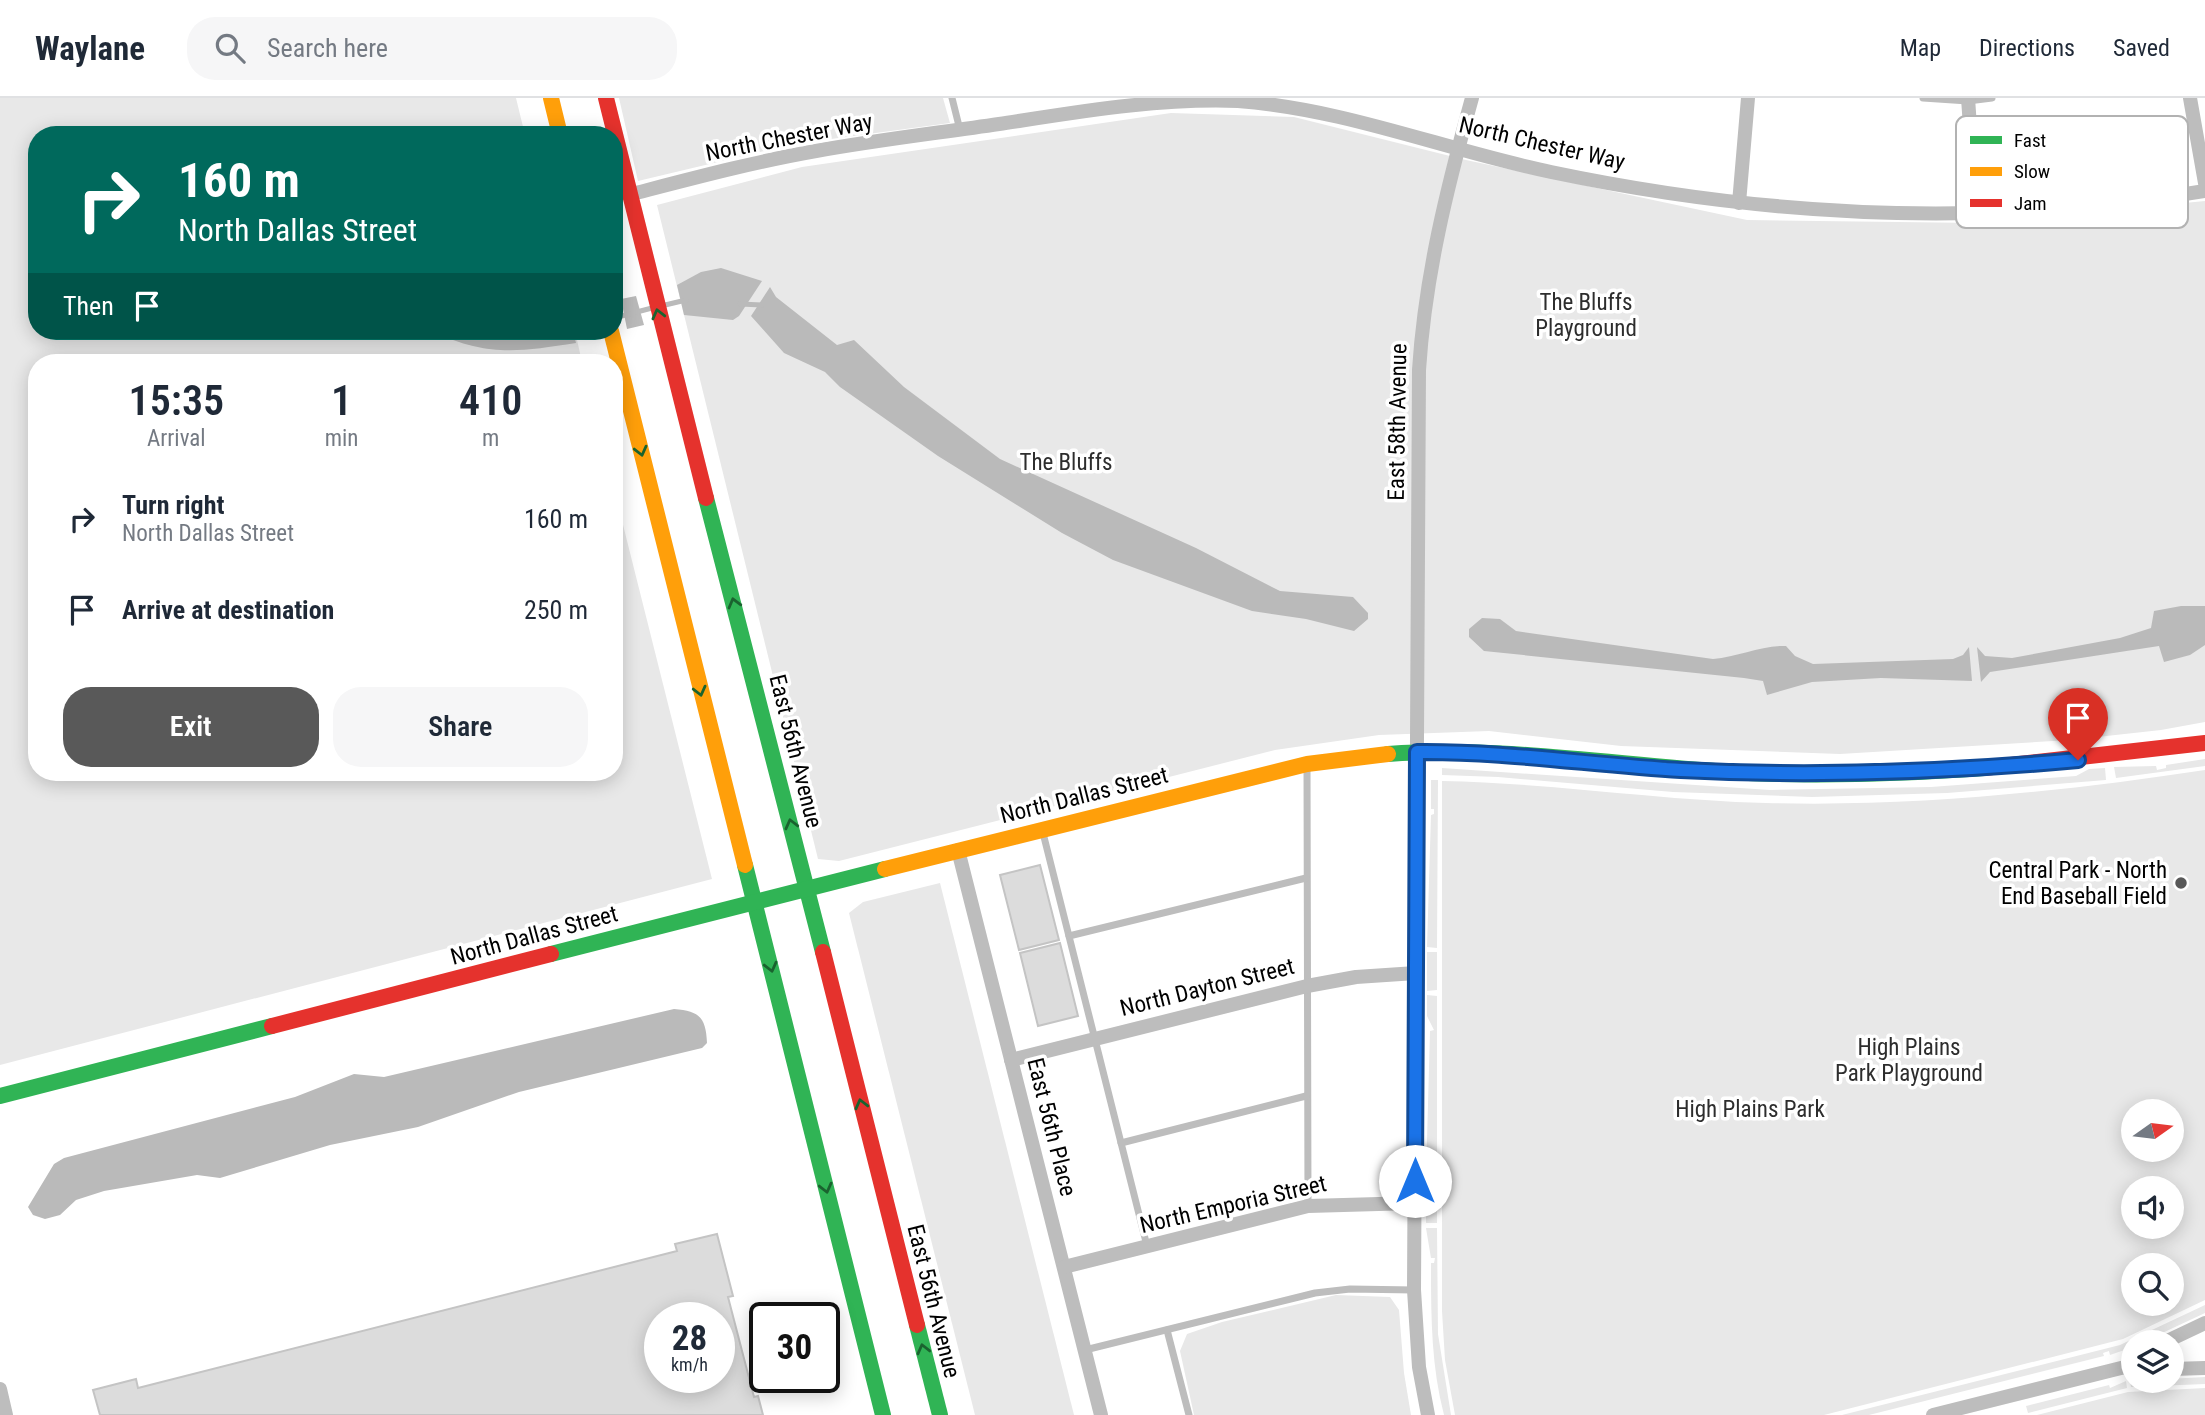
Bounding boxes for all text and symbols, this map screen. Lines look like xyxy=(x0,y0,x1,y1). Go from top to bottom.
search box xyxy=(187,17,677,80)
text: Waylane xyxy=(35,29,145,68)
icon: search xyxy=(211,29,249,67)
text: Search here xyxy=(267,33,388,63)
text: Map xyxy=(1900,34,1941,62)
text: Directions xyxy=(1979,34,2075,62)
text: Saved xyxy=(2113,34,2170,62)
street label: North Chester Way xyxy=(703,108,875,167)
street label: North Chester Way xyxy=(1456,111,1628,176)
legend xyxy=(1956,116,2188,228)
text: Fast xyxy=(2014,129,2046,152)
text: 160 m xyxy=(178,152,300,209)
icon: right xyxy=(63,154,154,245)
text: Slow xyxy=(2014,160,2050,183)
text: Jam xyxy=(2014,192,2047,215)
text: North Dallas Street xyxy=(178,211,417,249)
icon: arrive xyxy=(128,287,166,325)
park label: The Bluffs Playground xyxy=(1535,289,1637,342)
text: Then xyxy=(63,291,114,321)
one-way arrow xyxy=(652,308,666,320)
street label: East 58th Avenue xyxy=(1383,343,1412,501)
text: 15:35 xyxy=(129,376,224,425)
text: 1 xyxy=(331,376,352,425)
text: 410 xyxy=(459,376,522,425)
text: Arrival xyxy=(147,425,206,452)
text: min xyxy=(325,425,358,452)
text: m xyxy=(482,425,499,452)
one-way arrow xyxy=(633,445,647,457)
park label: The Bluffs xyxy=(1019,449,1113,476)
text: Turn right xyxy=(122,490,224,520)
icon: right xyxy=(63,500,101,538)
text: 160 m xyxy=(524,504,588,534)
text: North Dallas Street xyxy=(122,520,294,547)
icon: arrive xyxy=(63,591,101,629)
text: Arrive at destination xyxy=(122,595,334,625)
text: 250 m xyxy=(524,595,588,625)
one-way arrow xyxy=(728,597,743,609)
street label: East 56th Avenue xyxy=(763,672,828,831)
one-way arrow xyxy=(692,685,706,697)
button: Exit xyxy=(63,687,319,767)
button: Share xyxy=(333,687,588,767)
pin xyxy=(2048,688,2108,760)
icon: arrive xyxy=(2059,699,2097,737)
street label: North Dallas Street xyxy=(997,762,1171,829)
one-way arrow xyxy=(785,818,799,830)
place label: Central Park - North End Baseball Field xyxy=(1989,857,2167,910)
marker: Central Park - North End Baseball Field xyxy=(2173,875,2189,891)
street label: North Dallas Street xyxy=(448,900,621,971)
street label: North Dayton Street xyxy=(1117,953,1297,1022)
one-way arrow xyxy=(763,961,777,973)
park label: High Plains Park Playground xyxy=(1835,1034,1983,1087)
street label: East 56th Place xyxy=(1021,1055,1082,1199)
park label: High Plains Park xyxy=(1675,1096,1825,1123)
one-way arrow xyxy=(855,1099,869,1111)
north arrow xyxy=(2121,1099,2184,1162)
map controls xyxy=(2121,1099,2184,1393)
position arrow xyxy=(1378,1144,1452,1218)
street label: North Emporia Street xyxy=(1137,1170,1329,1239)
button: sound xyxy=(2121,1176,2184,1239)
one-way arrow xyxy=(818,1182,832,1194)
street label: East 56th Avenue xyxy=(901,1222,966,1381)
button: search xyxy=(2121,1253,2184,1316)
speed limit sign: 30 xyxy=(749,1302,840,1393)
text: 28 xyxy=(672,1318,707,1359)
button: layers xyxy=(2121,1330,2184,1393)
one-way arrow xyxy=(917,1343,931,1355)
text: km/h xyxy=(671,1354,708,1375)

